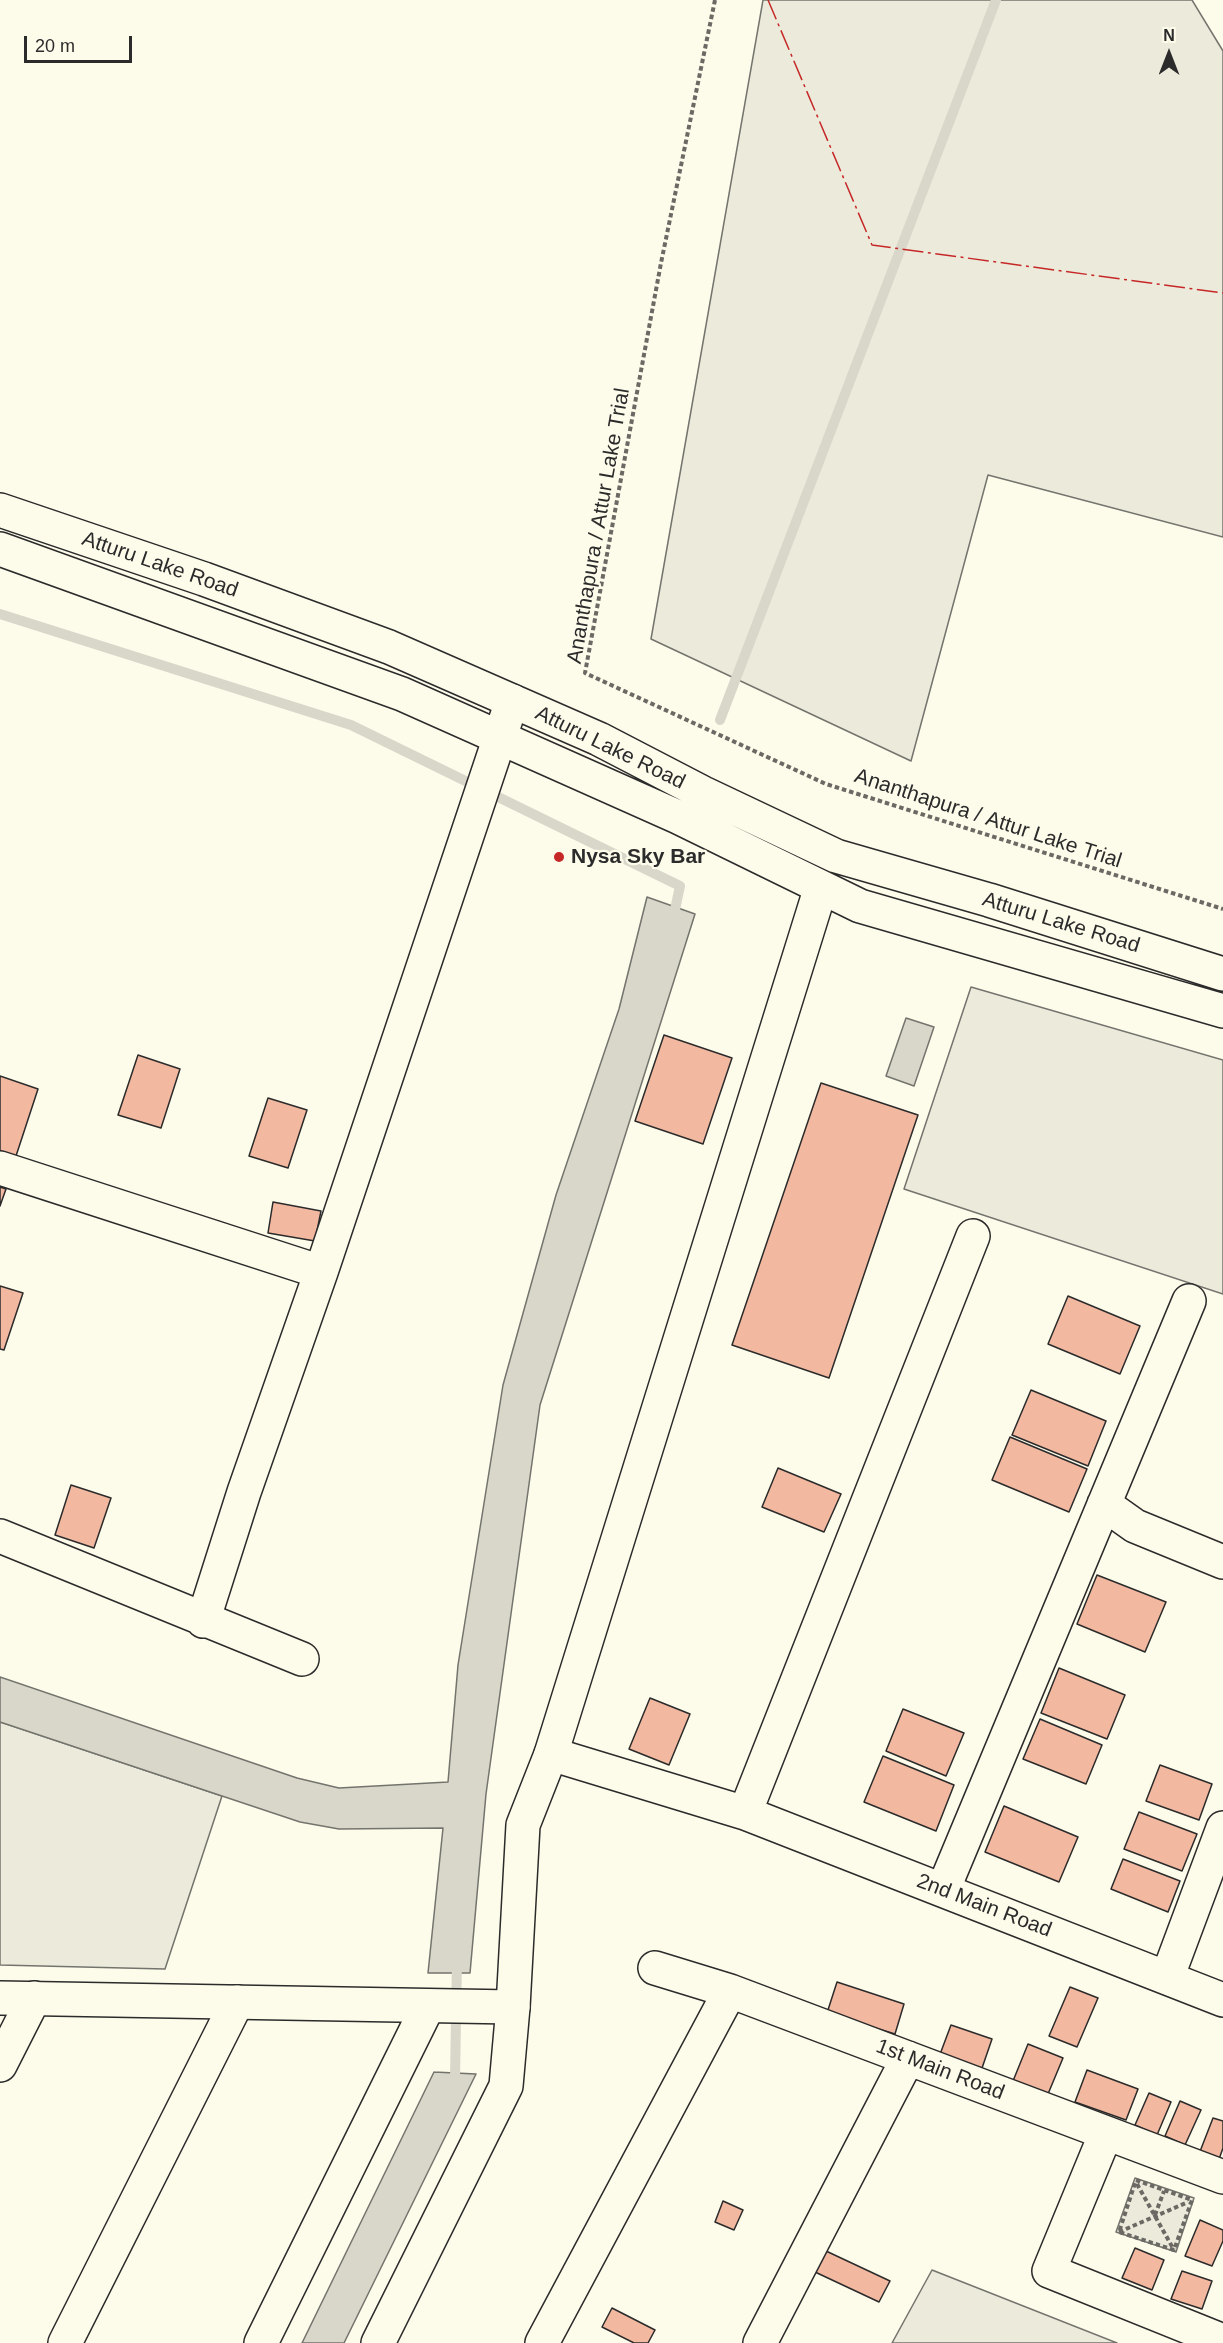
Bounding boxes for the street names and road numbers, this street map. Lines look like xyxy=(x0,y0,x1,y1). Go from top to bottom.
street label: Ananthapura / Attur Lake Trial xyxy=(562,386,636,666)
street label: Atturu Lake Road xyxy=(79,526,241,604)
street label: Atturu Lake Road xyxy=(531,701,689,795)
street label: Ananthapura / Attur Lake Trial xyxy=(851,764,1125,874)
street label: Atturu Lake Road xyxy=(979,887,1143,959)
street label: 2nd Main Road xyxy=(913,1869,1055,1943)
street label: 1st Main Road xyxy=(872,2034,1008,2106)

